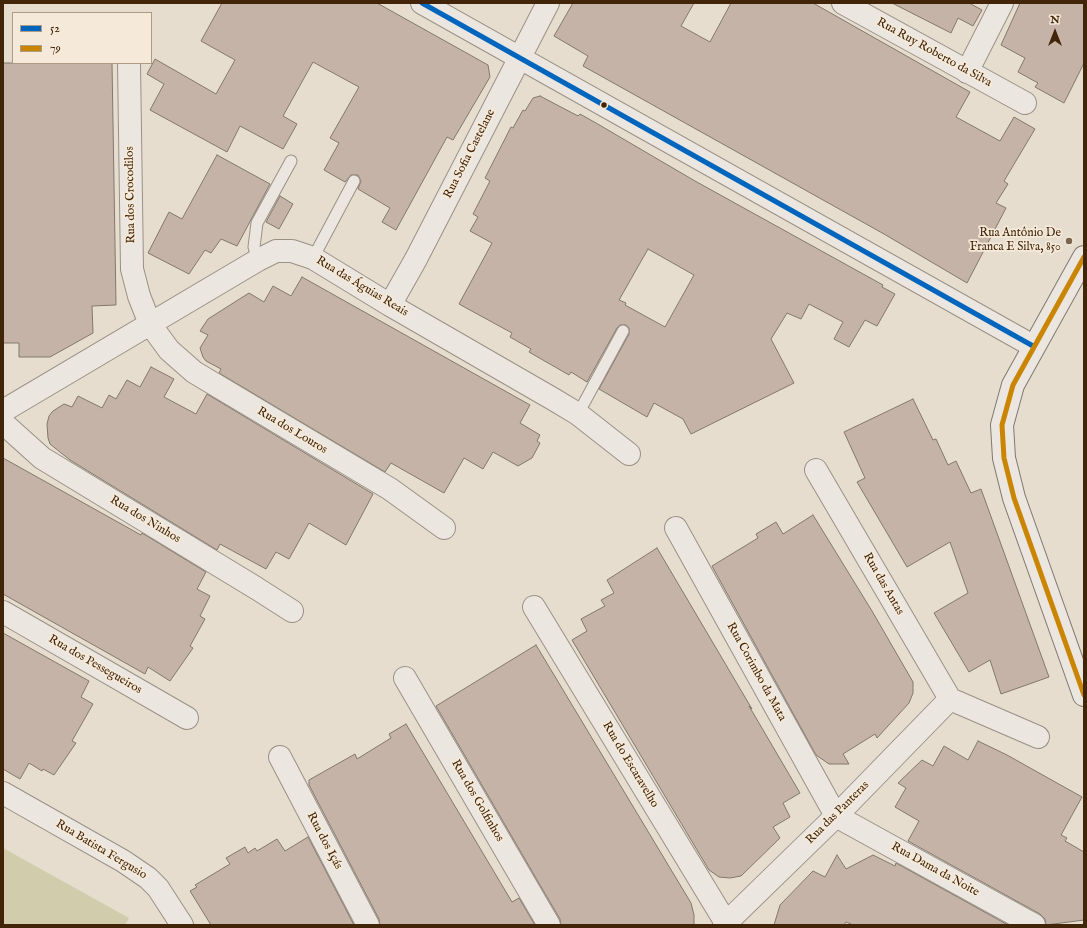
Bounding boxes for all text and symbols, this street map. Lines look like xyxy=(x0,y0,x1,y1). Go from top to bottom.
legend xyxy=(12,12,152,64)
north arrow xyxy=(1035,12,1075,52)
text: N xyxy=(1050,13,1060,27)
street label: Rua Ruy Roberto da Silva xyxy=(874,15,994,91)
text: 52 xyxy=(50,21,60,36)
text: 79 xyxy=(50,41,61,56)
unlabelled marker xyxy=(599,100,609,110)
street label: Rua Sofia Castelane xyxy=(441,107,499,201)
street label: Rua dos Crocodilos xyxy=(123,146,139,244)
place label: Rua Antônio De Franca E Silva, 850 xyxy=(970,227,1061,255)
marker: Rua Antônio De Franca E Silva, 850 xyxy=(1064,236,1074,246)
street label: Rua das Águias Reais xyxy=(313,254,411,320)
street label: Rua dos Louros xyxy=(254,404,330,458)
street label: Rua dos Ninhos xyxy=(107,493,183,547)
street label: Rua das Antas xyxy=(859,550,907,618)
street label: Rua Corimbo da Mata xyxy=(723,620,789,724)
street label: Rua dos Pessegueiros xyxy=(46,632,144,698)
street label: Rua do Escaravelho xyxy=(599,719,661,811)
street label: Rua dos Golfinhos xyxy=(448,757,506,845)
street label: Rua das Panteras xyxy=(803,778,873,848)
street label: Rua dos Içás xyxy=(303,810,345,872)
street label: Rua Batista Fergusio xyxy=(53,817,149,883)
street label: Rua Dama da Noite xyxy=(888,840,982,900)

